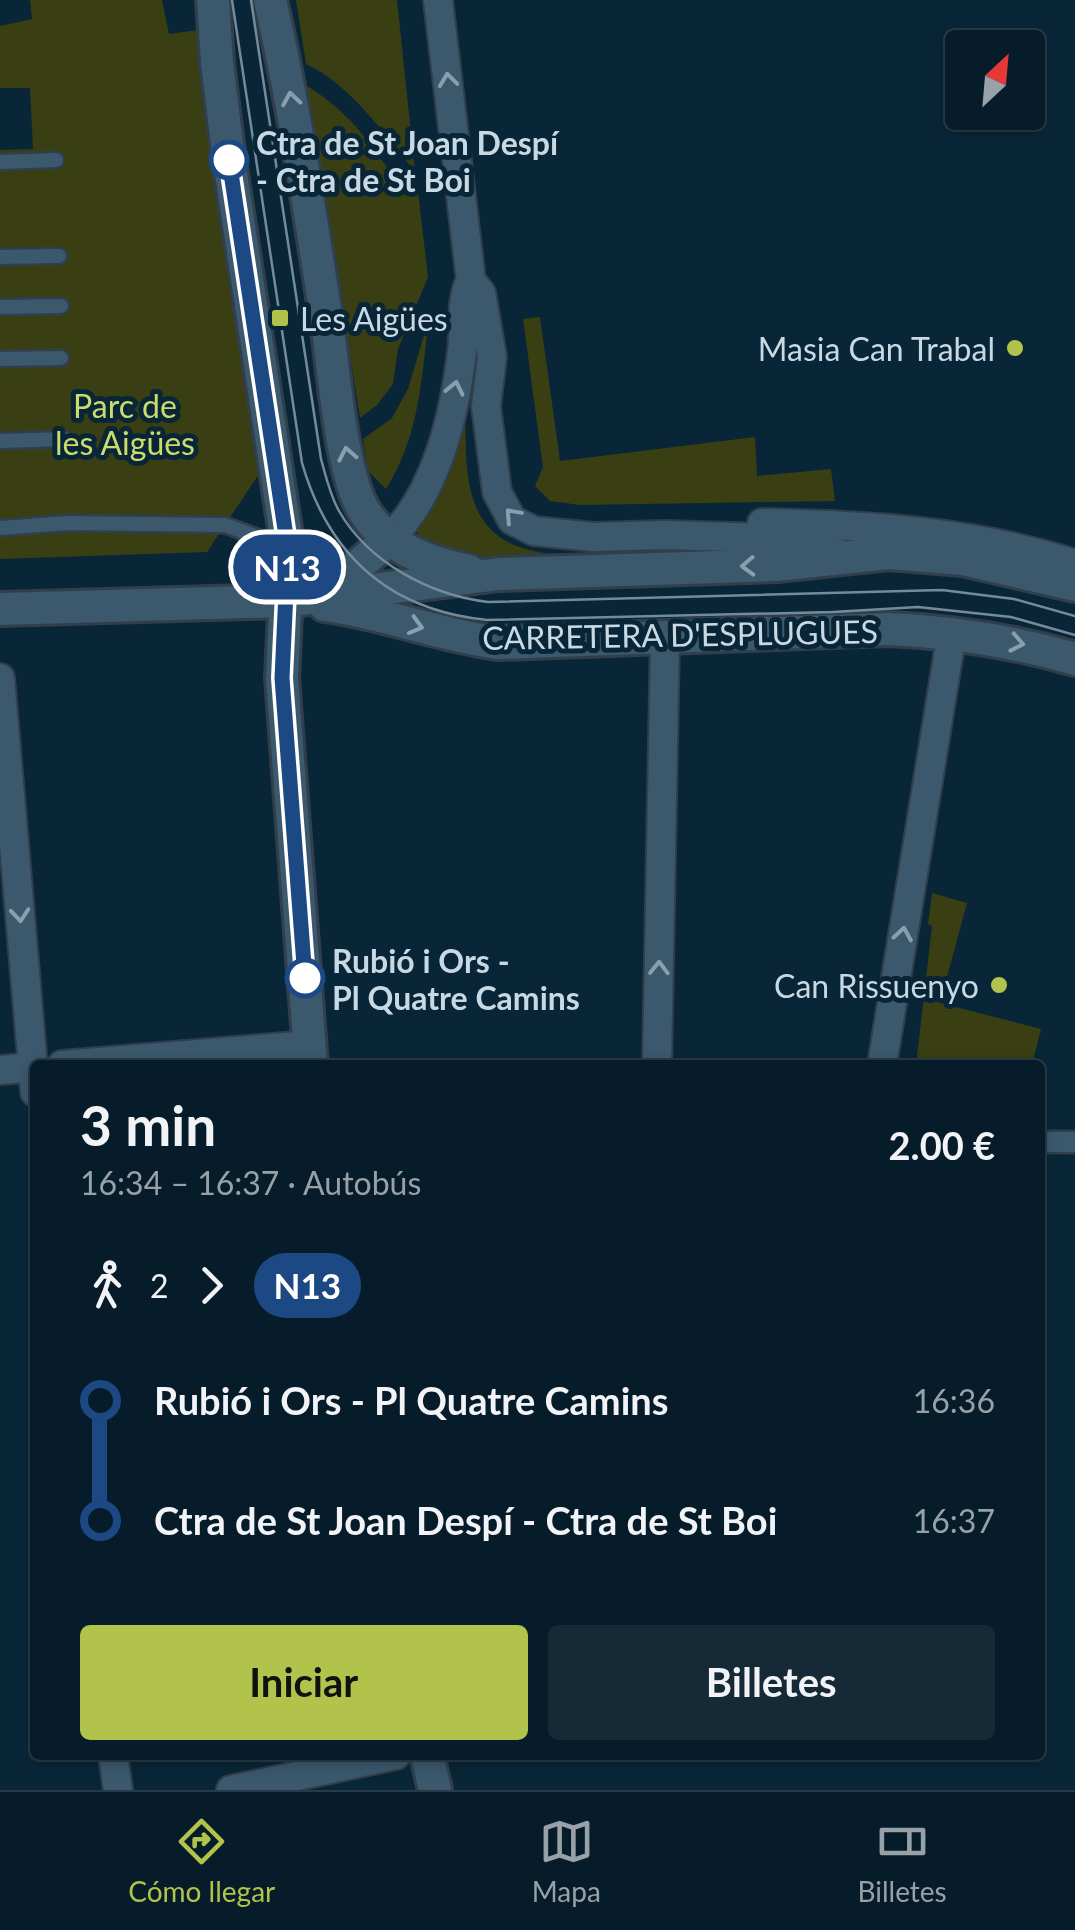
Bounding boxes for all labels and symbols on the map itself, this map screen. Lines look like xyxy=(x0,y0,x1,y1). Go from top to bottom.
north arrow xyxy=(945,30,1045,130)
one-way arrow xyxy=(438,72,459,88)
one-way arrow xyxy=(282,90,303,107)
place label: Ctra de St Joan Despí - Ctra de St Boi xyxy=(256,123,560,199)
marker: Ctra de St Joan Despí - Ctra de St Boi xyxy=(210,141,248,179)
place label: Les Aigües xyxy=(300,299,448,338)
marker: Les Aigües xyxy=(269,307,291,329)
place label: Masia Can Trabal xyxy=(758,329,995,368)
marker: Masia Can Trabal xyxy=(1004,337,1026,359)
one-way arrow xyxy=(444,380,465,397)
park label: Parc de les Aigües xyxy=(55,386,195,462)
one-way arrow xyxy=(337,446,358,463)
one-way arrow xyxy=(506,508,524,526)
line badge: N13 xyxy=(230,534,344,600)
one-way arrow xyxy=(740,555,756,576)
street label: CARRETERA D'ESPLUGUES xyxy=(482,611,878,657)
one-way arrow xyxy=(406,614,424,635)
one-way arrow xyxy=(1008,632,1025,653)
one-way arrow xyxy=(9,907,30,923)
one-way arrow xyxy=(892,926,913,943)
place label: Rubió i Ors - Pl Quatre Camins xyxy=(332,941,580,1017)
marker: Rubió i Ors - Pl Quatre Camins xyxy=(286,959,324,997)
one-way arrow xyxy=(648,959,670,974)
place label: Can Rissuenyo xyxy=(774,966,979,1005)
marker: Can Rissuenyo xyxy=(988,974,1010,996)

